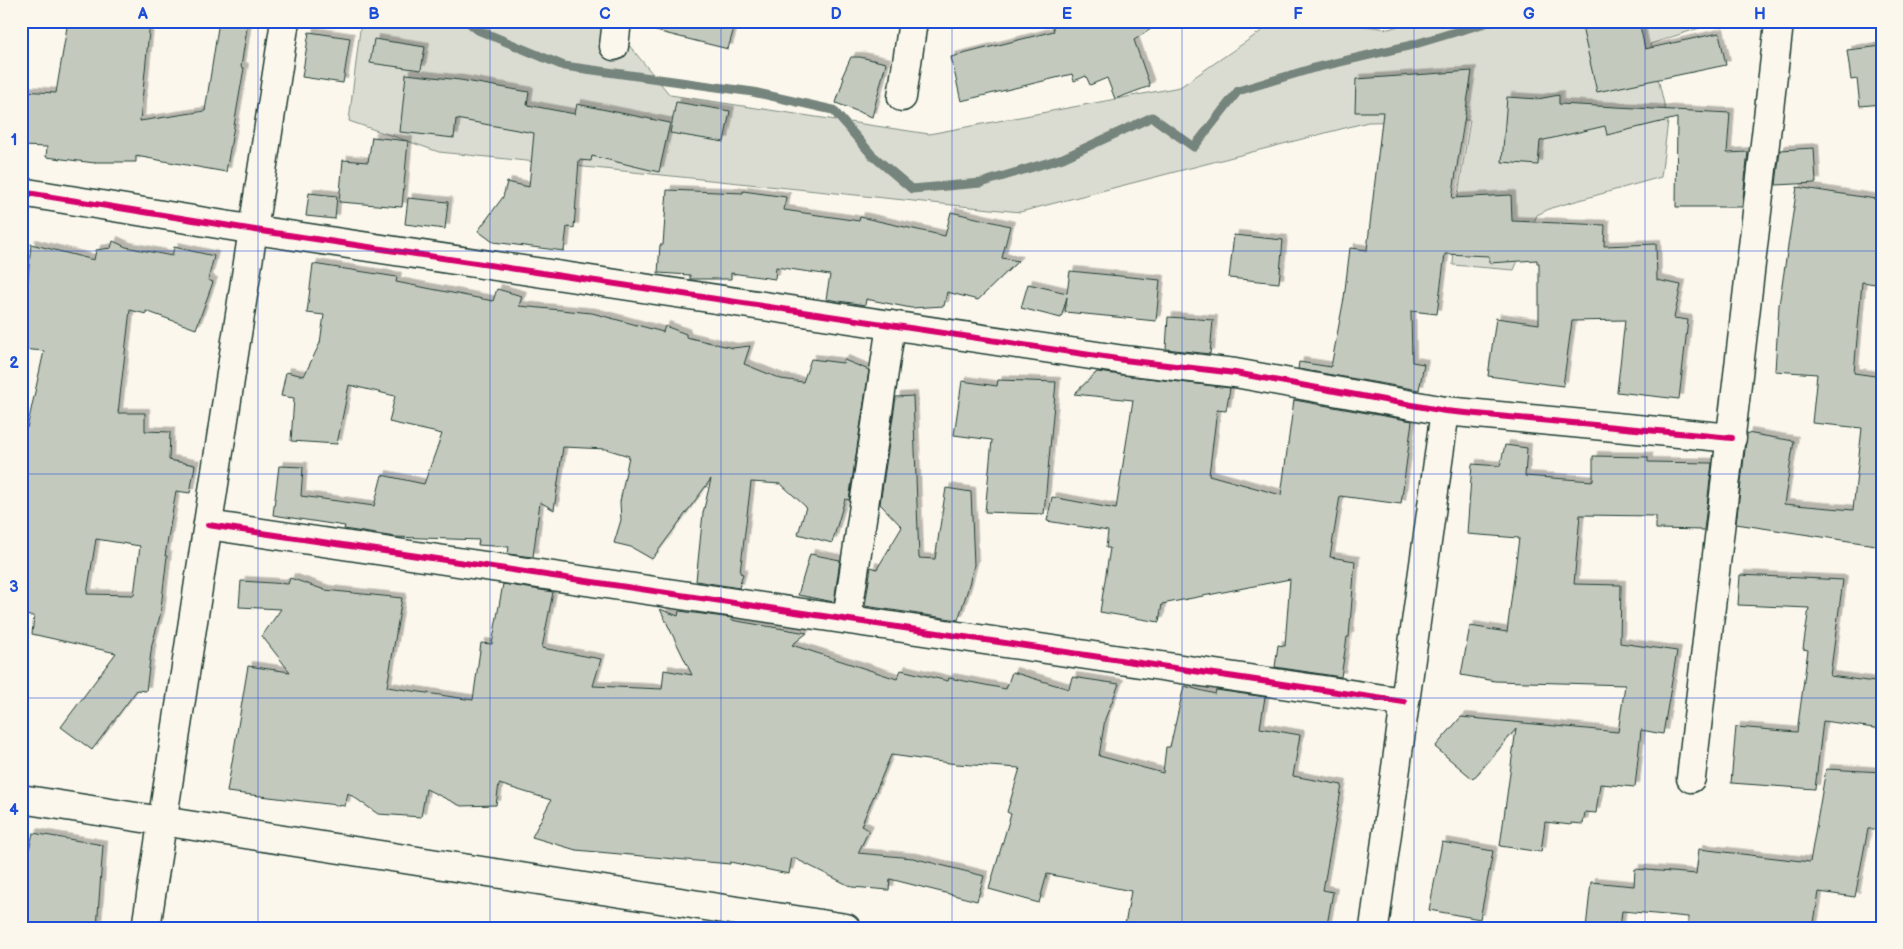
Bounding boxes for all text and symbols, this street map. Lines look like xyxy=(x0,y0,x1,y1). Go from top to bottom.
text: A xyxy=(137,5,148,24)
text: B xyxy=(368,5,380,24)
text: C xyxy=(599,5,611,24)
text: D xyxy=(830,5,842,24)
text: E xyxy=(1062,5,1072,24)
text: F xyxy=(1293,5,1303,24)
text: G xyxy=(1523,5,1535,24)
text: H xyxy=(1754,5,1766,24)
text: 1 xyxy=(11,131,17,150)
text: 2 xyxy=(9,354,19,373)
text: 3 xyxy=(9,578,19,597)
text: 4 xyxy=(9,801,19,820)

